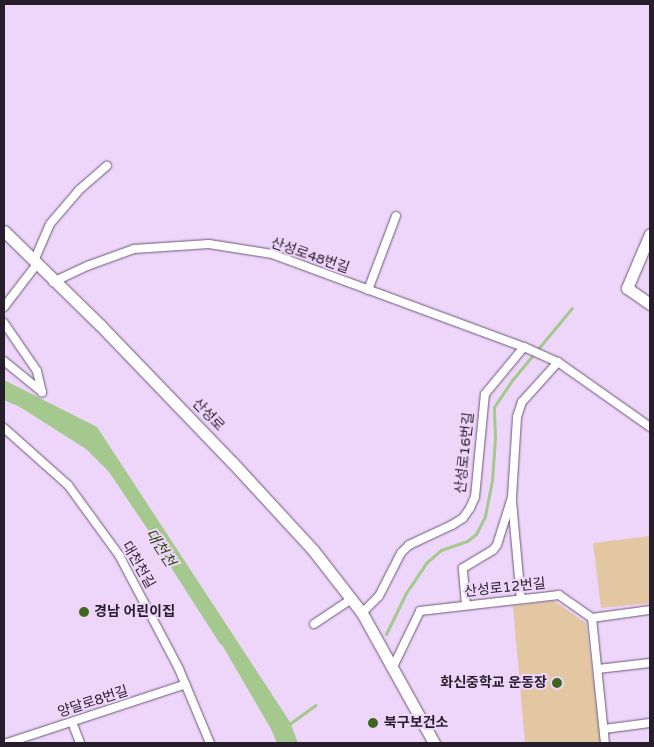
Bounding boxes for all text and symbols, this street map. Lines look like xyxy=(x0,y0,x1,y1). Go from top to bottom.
street label: 산성로48번길 xyxy=(269,235,351,277)
street label: 산성로 xyxy=(189,395,227,435)
street label: 산성로16번길 xyxy=(452,411,478,495)
water label: 대천천 xyxy=(141,526,179,570)
street label: 대천천길 xyxy=(118,538,158,592)
street label: 산성로12번길 xyxy=(463,575,547,601)
place label: 경남 어린이집 xyxy=(94,604,175,620)
marker: 경남 어린이집 xyxy=(78,606,90,618)
place label: 화신중학교 운동장 xyxy=(440,675,547,691)
marker: 화신중학교 운동장 xyxy=(551,677,563,689)
street label: 양달로8번길 xyxy=(56,683,130,721)
place label: 북구보건소 xyxy=(384,715,448,731)
marker: 북구보건소 xyxy=(366,716,380,730)

